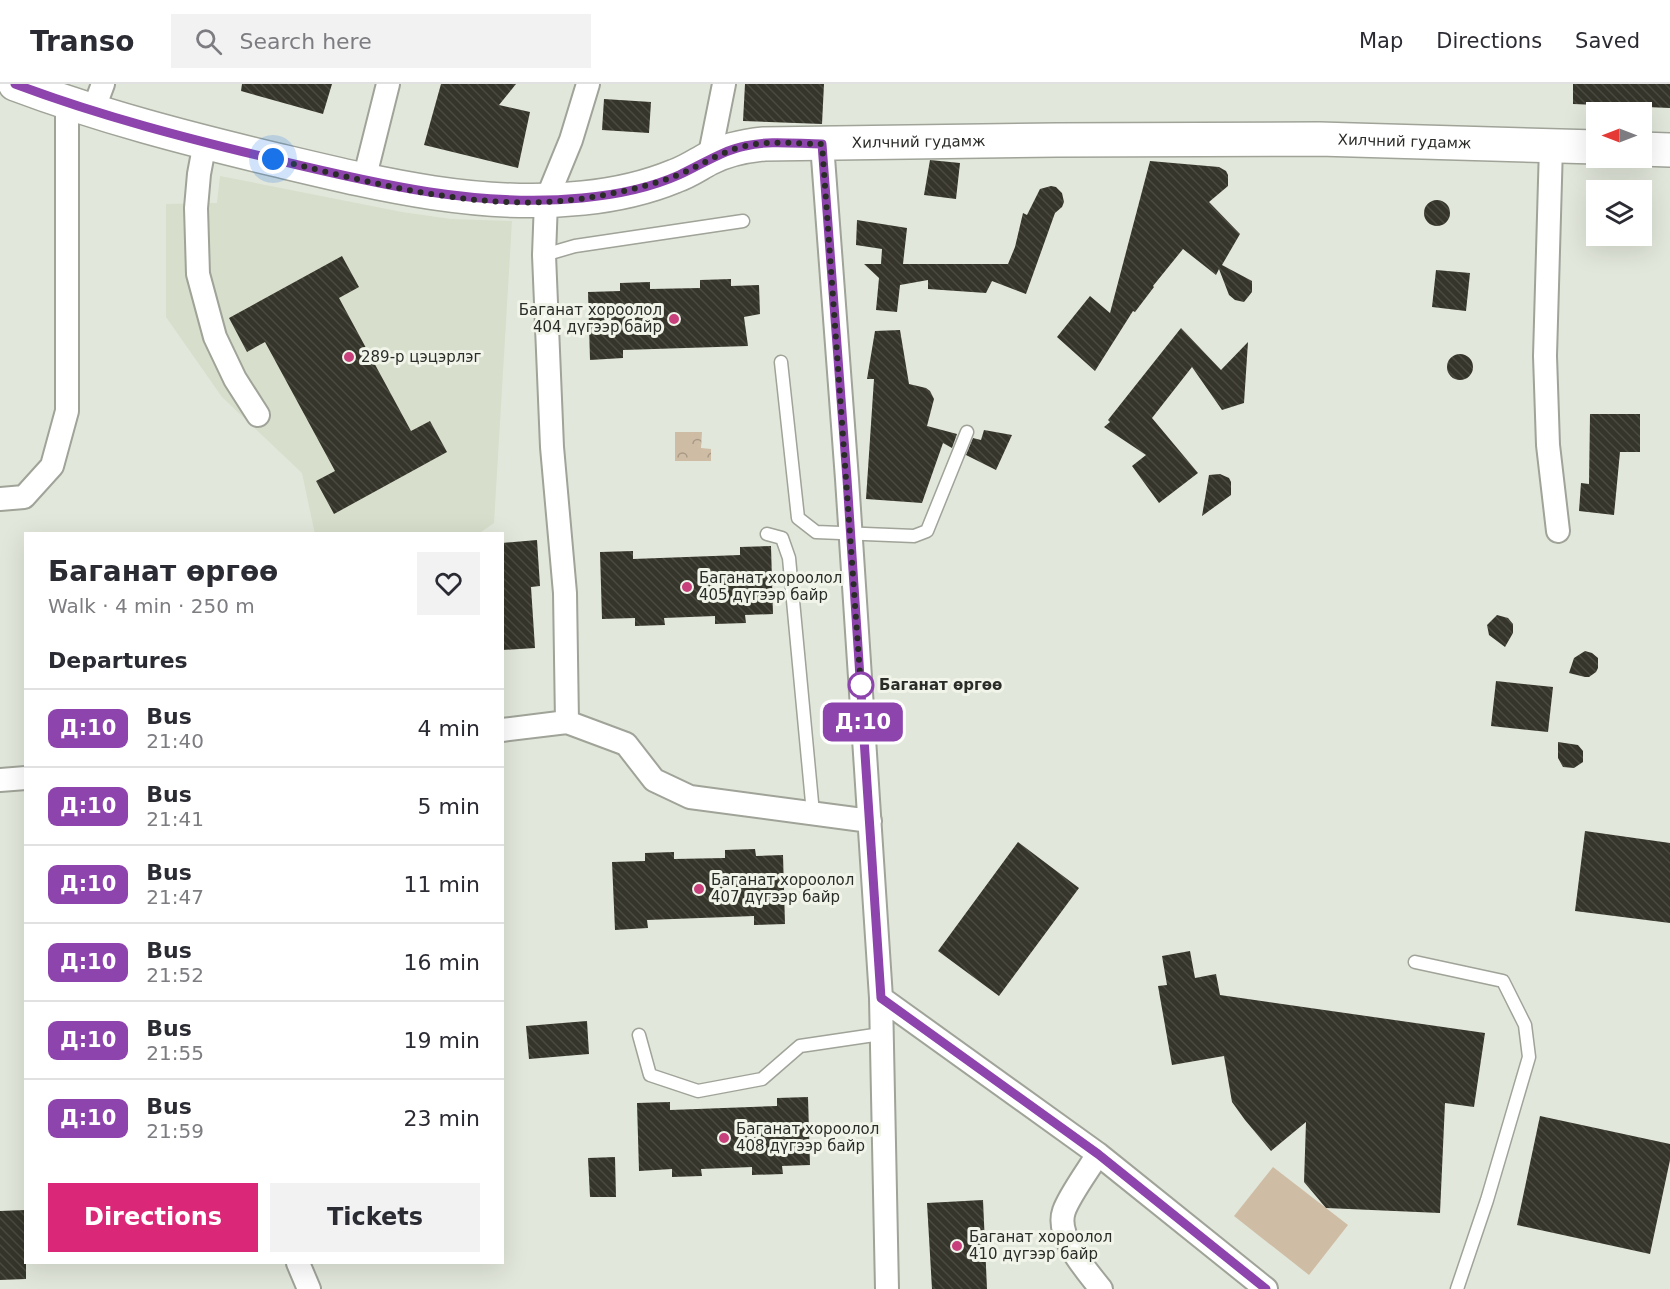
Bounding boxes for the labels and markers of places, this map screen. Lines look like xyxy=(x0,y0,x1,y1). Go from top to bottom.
place label: Баганат хороолол 404 дүгээр байр xyxy=(519,301,662,336)
marker: Баганат хороолол 404 дүгээр байр xyxy=(667,312,681,326)
place label: 289-р цэцэрлэг xyxy=(361,348,482,366)
marker: 289-р цэцэрлэг xyxy=(342,350,356,364)
place label: Баганат хороолол 405 дүгээр байр xyxy=(699,569,842,604)
marker: Баганат хороолол 405 дүгээр байр xyxy=(680,580,694,594)
marker: Баганат өргөө xyxy=(848,672,874,698)
place label: Баганат өргөө xyxy=(879,676,1002,694)
place label: Баганат хороолол 407 дүгээр байр xyxy=(711,871,854,906)
marker: Баганат хороолол 407 дүгээр байр xyxy=(692,882,706,896)
place label: Баганат хороолол 408 дүгээр байр xyxy=(736,1120,879,1155)
marker: Баганат хороолол 408 дүгээр байр xyxy=(717,1131,731,1145)
place label: Баганат хороолол 410 дүгээр байр xyxy=(969,1228,1112,1263)
marker: Баганат хороолол 410 дүгээр байр xyxy=(950,1239,964,1253)

